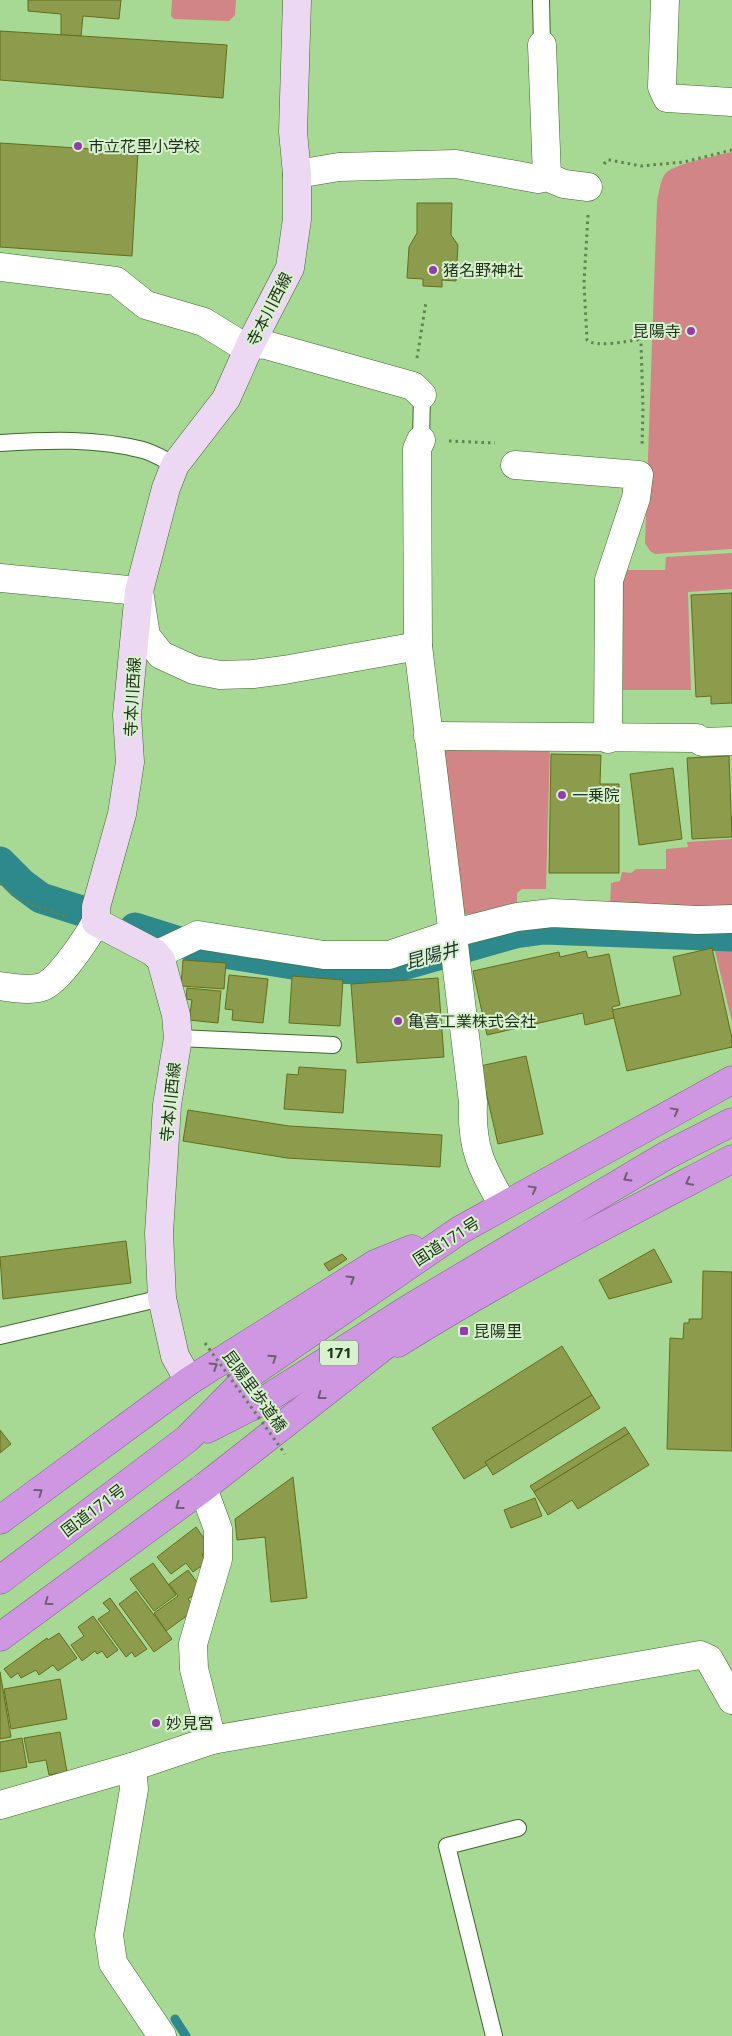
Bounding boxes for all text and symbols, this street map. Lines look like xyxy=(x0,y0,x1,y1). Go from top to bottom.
place label: 市立花里小学校 xyxy=(88,135,200,157)
marker: 市立花里小学校 xyxy=(72,140,84,152)
place label: 猪名野神社 xyxy=(443,259,523,281)
marker: 猪名野神社 xyxy=(427,264,439,276)
street label: 寺本川西線 xyxy=(241,268,297,350)
place label: 昆陽寺 xyxy=(633,320,681,342)
marker: 昆陽寺 xyxy=(685,325,697,337)
street label: 寺本川西線 xyxy=(119,656,145,738)
place label: 一乗院 xyxy=(572,784,620,806)
marker: 一乗院 xyxy=(556,789,568,801)
water label: 昆陽井 xyxy=(403,936,463,974)
place label: 亀喜工業株式会社 xyxy=(408,1010,536,1032)
marker: 亀喜工業株式会社 xyxy=(392,1015,404,1027)
street label: 寺本川西線 xyxy=(155,1061,185,1143)
one-way arrow xyxy=(670,1107,679,1117)
one-way arrow xyxy=(624,1172,633,1182)
one-way arrow xyxy=(685,1176,694,1186)
one-way arrow xyxy=(527,1185,536,1195)
street label: 国道171号 xyxy=(408,1211,484,1271)
one-way arrow xyxy=(346,1276,355,1286)
place label: 昆陽里 xyxy=(474,1320,522,1342)
marker: 昆陽里 xyxy=(458,1325,470,1337)
road number: 171 xyxy=(320,1340,358,1366)
street label: 昆陽里歩道橋 xyxy=(218,1346,292,1436)
one-way arrow xyxy=(267,1355,277,1364)
one-way arrow xyxy=(208,1363,217,1372)
one-way arrow xyxy=(318,1390,327,1399)
street label: 国道171号 xyxy=(56,1479,130,1541)
one-way arrow xyxy=(33,1489,42,1497)
one-way arrow xyxy=(175,1500,185,1509)
one-way arrow xyxy=(44,1596,54,1605)
place label: 妙見宮 xyxy=(166,1712,214,1734)
marker: 妙見宮 xyxy=(150,1717,162,1729)

